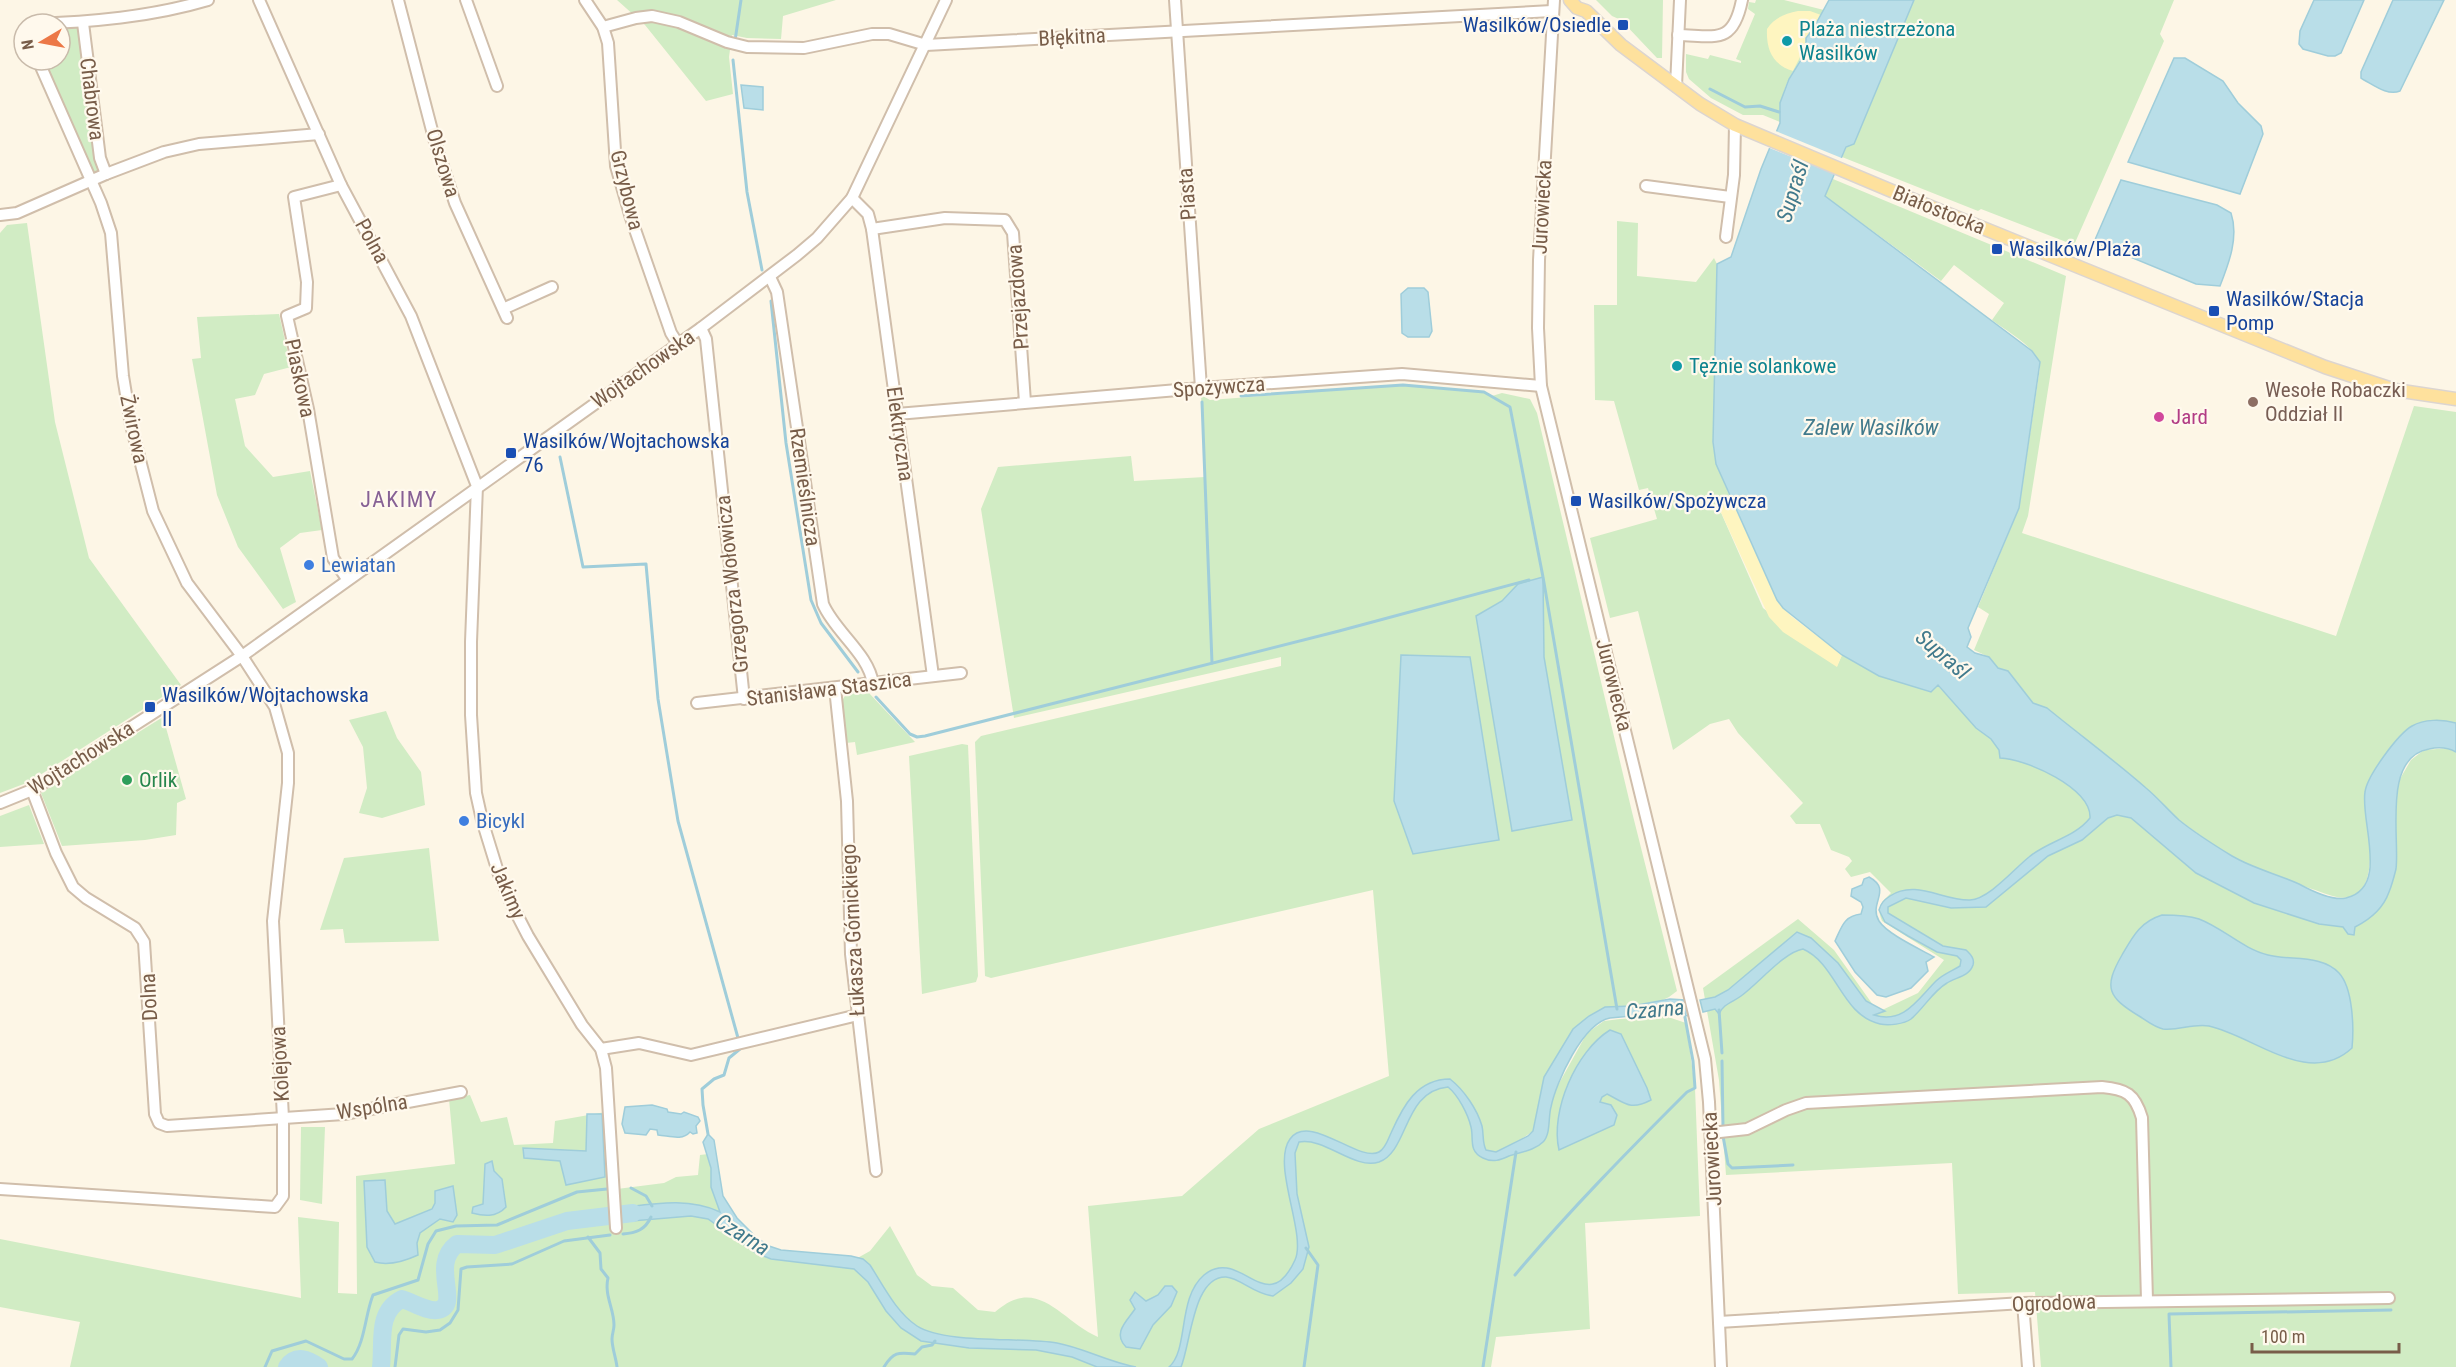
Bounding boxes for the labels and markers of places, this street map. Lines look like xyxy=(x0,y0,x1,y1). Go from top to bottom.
place label: Wasilków/Osiedle xyxy=(1463,13,1611,37)
place label: Plaża niestrzeżona Wasilków xyxy=(1799,17,1955,65)
marker: Wasilków/Osiedle xyxy=(1616,18,1630,32)
marker: Plaża niestrzeżona Wasilków xyxy=(1780,34,1794,48)
place label: Wasilków/Plaża xyxy=(2009,237,2141,261)
marker: Wasilków/Plaża xyxy=(1990,242,2004,256)
place label: Wasilków/Stacja Pomp xyxy=(2226,287,2364,335)
marker: Wasilków/Stacja Pomp xyxy=(2207,304,2221,318)
place label: Tężnie solankowe xyxy=(1689,354,1836,378)
marker: Tężnie solankowe xyxy=(1670,359,1684,373)
place label: Wesołe Robaczki Oddział II xyxy=(2265,378,2406,426)
marker: Wesołe Robaczki Oddział II xyxy=(2246,395,2260,409)
place label: Jard xyxy=(2171,405,2208,429)
marker: Jard xyxy=(2152,410,2166,424)
place label: Wasilków/Wojtachowska 76 xyxy=(523,429,730,477)
marker: Wasilków/Wojtachowska 76 xyxy=(504,446,518,460)
place label: Wasilków/Spożywcza xyxy=(1588,489,1767,513)
marker: Wasilków/Spożywcza xyxy=(1569,494,1583,508)
place label: Lewiatan xyxy=(321,553,396,577)
marker: Lewiatan xyxy=(302,558,316,572)
place label: Wasilków/Wojtachowska II xyxy=(162,683,369,731)
marker: Wasilków/Wojtachowska II xyxy=(143,700,157,714)
place label: Orlik xyxy=(139,768,178,792)
marker: Orlik xyxy=(120,773,134,787)
place label: Bicykl xyxy=(476,809,525,833)
marker: Bicykl xyxy=(457,814,471,828)

